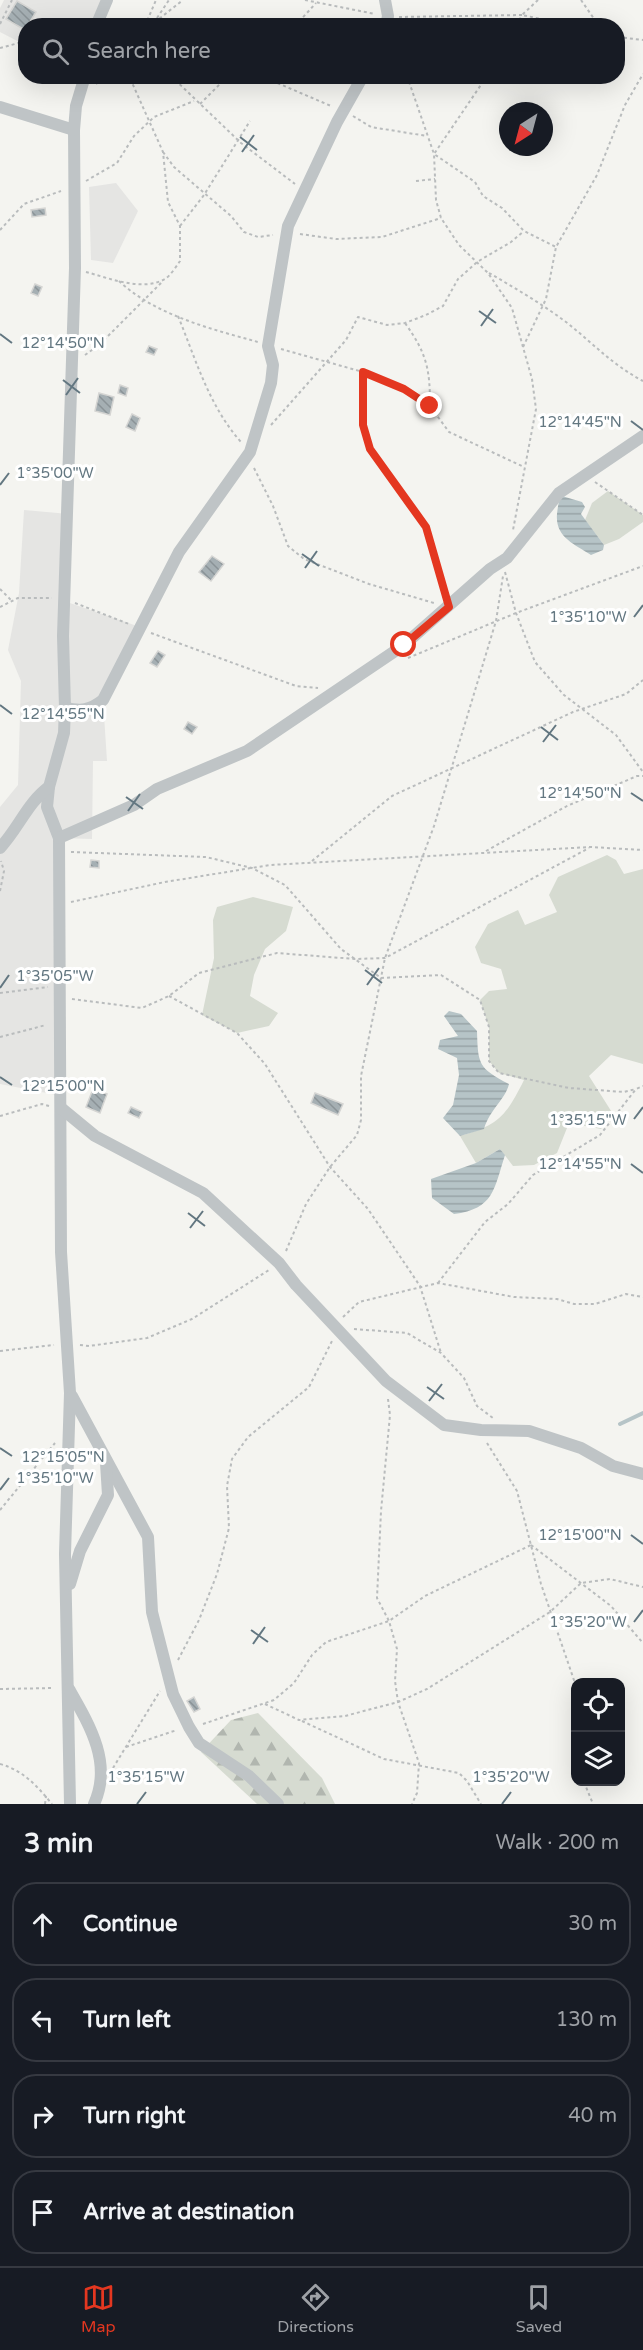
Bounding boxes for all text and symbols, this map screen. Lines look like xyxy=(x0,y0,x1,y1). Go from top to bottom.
search box xyxy=(18,18,625,84)
icon: search xyxy=(39,35,72,68)
text: Search here xyxy=(87,38,211,64)
north arrow xyxy=(499,102,553,156)
text: 12°14'50"N xyxy=(21,334,105,352)
route end xyxy=(416,392,442,418)
text: 12°14'45"N xyxy=(538,413,622,431)
text: 1°35'00"W xyxy=(16,464,94,482)
text: 1°35'10"W xyxy=(549,608,627,626)
route start xyxy=(390,631,416,657)
text: 12°14'55"N xyxy=(21,705,105,723)
text: 12°14'50"N xyxy=(538,784,622,802)
text: 1°35'05"W xyxy=(16,967,94,985)
text: 12°15'00"N xyxy=(21,1077,105,1095)
text: 1°35'15"W xyxy=(549,1111,627,1129)
text: 12°14'55"N xyxy=(538,1155,622,1173)
text: 12°15'05"N xyxy=(21,1448,105,1466)
text: 1°35'10"W xyxy=(16,1469,94,1487)
text: 12°15'00"N xyxy=(538,1526,622,1544)
text: 1°35'20"W xyxy=(549,1613,627,1631)
map controls xyxy=(571,1678,625,1786)
button: locate xyxy=(571,1678,625,1732)
button: layers xyxy=(571,1732,625,1786)
text: 1°35'15"W xyxy=(107,1768,185,1786)
text: 1°35'20"W xyxy=(472,1768,550,1786)
text: 3 min xyxy=(24,1828,93,1859)
text: Walk · 200 m xyxy=(496,1831,619,1855)
icon: ahead xyxy=(26,1908,59,1941)
text: Continue xyxy=(83,1911,178,1937)
text: 30 m xyxy=(568,1912,617,1936)
icon: left xyxy=(26,2004,59,2037)
text: Turn left xyxy=(83,2007,171,2033)
text: 130 m xyxy=(556,2008,617,2032)
icon: right xyxy=(26,2100,59,2133)
text: Turn right xyxy=(83,2103,185,2129)
text: 40 m xyxy=(568,2104,617,2128)
icon: arrive xyxy=(26,2196,59,2229)
text: Arrive at destination xyxy=(83,2199,294,2225)
tab: Map xyxy=(81,2281,115,2337)
tab: Directions xyxy=(277,2281,354,2337)
tab: Saved xyxy=(516,2281,562,2337)

